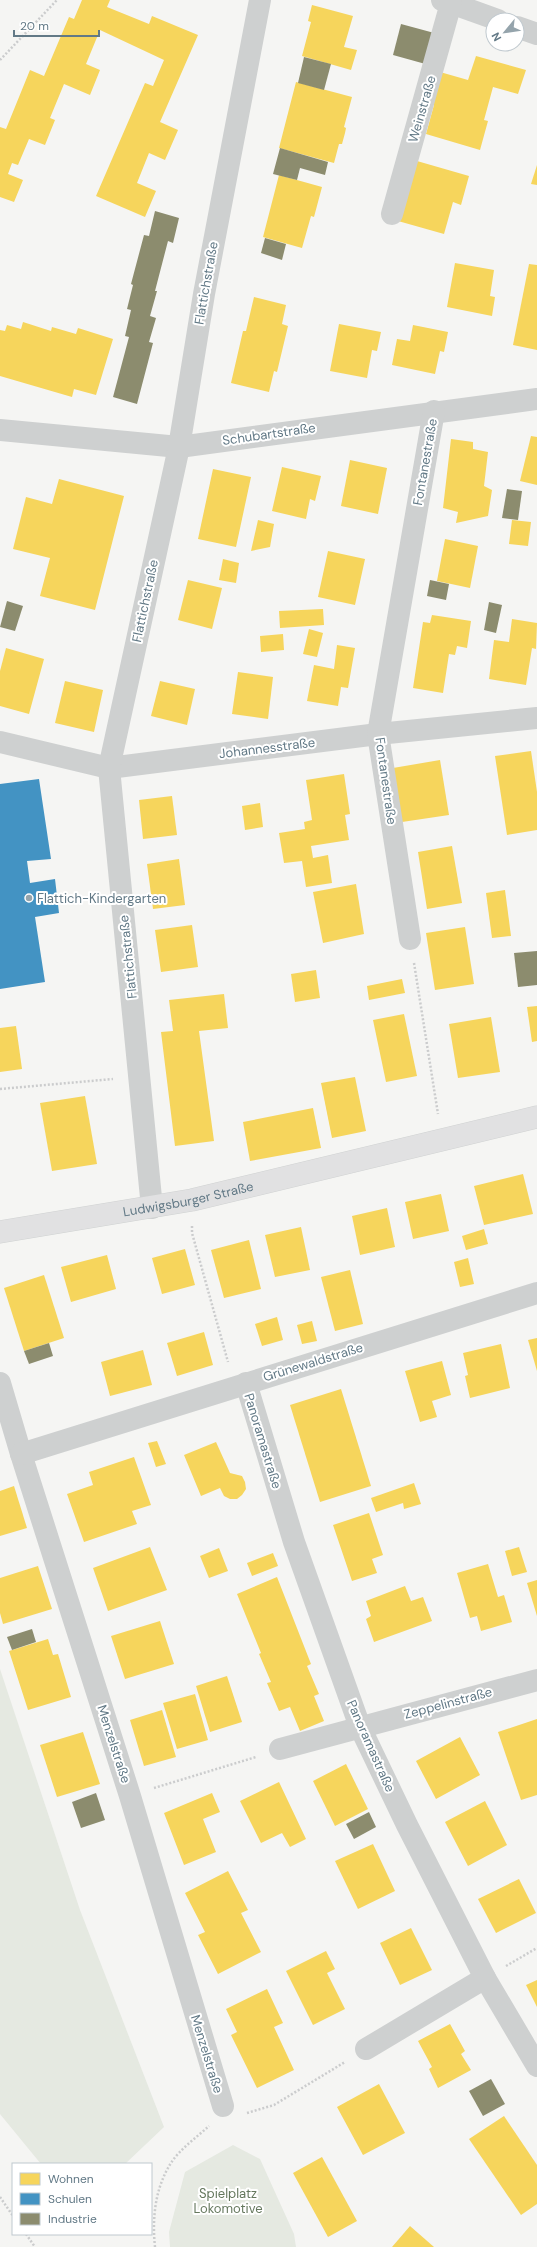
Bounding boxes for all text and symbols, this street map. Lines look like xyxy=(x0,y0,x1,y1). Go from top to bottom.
scale bar xyxy=(14,12,99,38)
north arrow xyxy=(485,12,525,52)
text: 20 m xyxy=(20,18,49,34)
text: N xyxy=(488,30,504,44)
street label: Weinstraße xyxy=(404,74,440,144)
street label: Flattichstraße xyxy=(190,240,222,326)
street label: Fontanestraße xyxy=(409,417,441,507)
street label: Schubartstraße xyxy=(221,419,317,449)
street label: Flattichstraße xyxy=(128,558,162,644)
street label: Johannesstraße xyxy=(218,734,316,762)
street label: Fontanestraße xyxy=(371,736,401,826)
place label: Flattich-Kindergarten xyxy=(37,890,166,907)
marker: Flattich-Kindergarten xyxy=(24,893,34,903)
street label: Flattichstraße xyxy=(115,914,141,1000)
street label: Ludwigsburger Straße xyxy=(122,1177,255,1220)
street label: Grünewaldstraße xyxy=(261,1339,365,1385)
street label: Panoramastraße xyxy=(240,1391,286,1491)
street label: Zeppelinstraße xyxy=(402,1683,494,1723)
street label: Panoramastraße xyxy=(343,1697,399,1795)
street label: Menzelstraße xyxy=(93,1703,135,1785)
street label: Menzelstraße xyxy=(187,2013,227,2095)
legend xyxy=(12,2163,152,2235)
text: Wohnen xyxy=(48,2171,94,2187)
park label: Spielplatz Lokomotive xyxy=(193,2185,263,2217)
text: Schulen xyxy=(48,2191,92,2207)
text: Industrie xyxy=(48,2211,97,2227)

